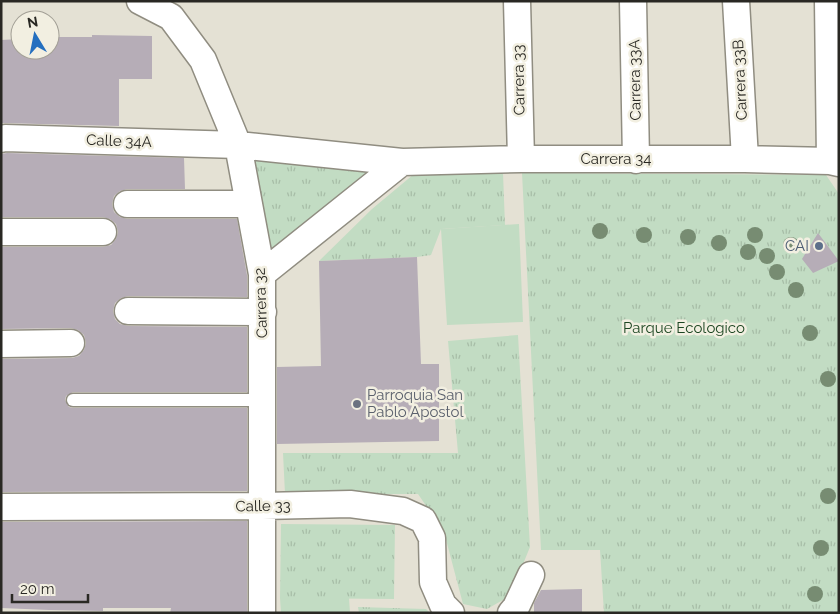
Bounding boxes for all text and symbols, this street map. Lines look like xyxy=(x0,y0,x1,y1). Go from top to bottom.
north arrow xyxy=(10,10,60,60)
text: N xyxy=(26,13,39,31)
street label: Carrera 33A xyxy=(625,39,645,121)
street label: Carrera 33B xyxy=(729,39,751,121)
street label: Carrera 33 xyxy=(509,44,529,116)
street label: Calle 34A xyxy=(86,131,152,151)
street label: Carrera 34 xyxy=(581,150,652,168)
place label: CAI xyxy=(785,237,809,255)
marker: CAI xyxy=(813,240,825,252)
street label: Carrera 32 xyxy=(251,267,271,339)
park label: Parque Ecologico xyxy=(623,319,745,337)
place label: Parroquia San Pablo Apostol xyxy=(367,386,464,421)
marker: Parroquia San Pablo Apostol xyxy=(351,398,363,410)
street label: Calle 33 xyxy=(235,497,291,515)
scale bar xyxy=(12,572,89,604)
text: 20 m xyxy=(20,580,55,598)

